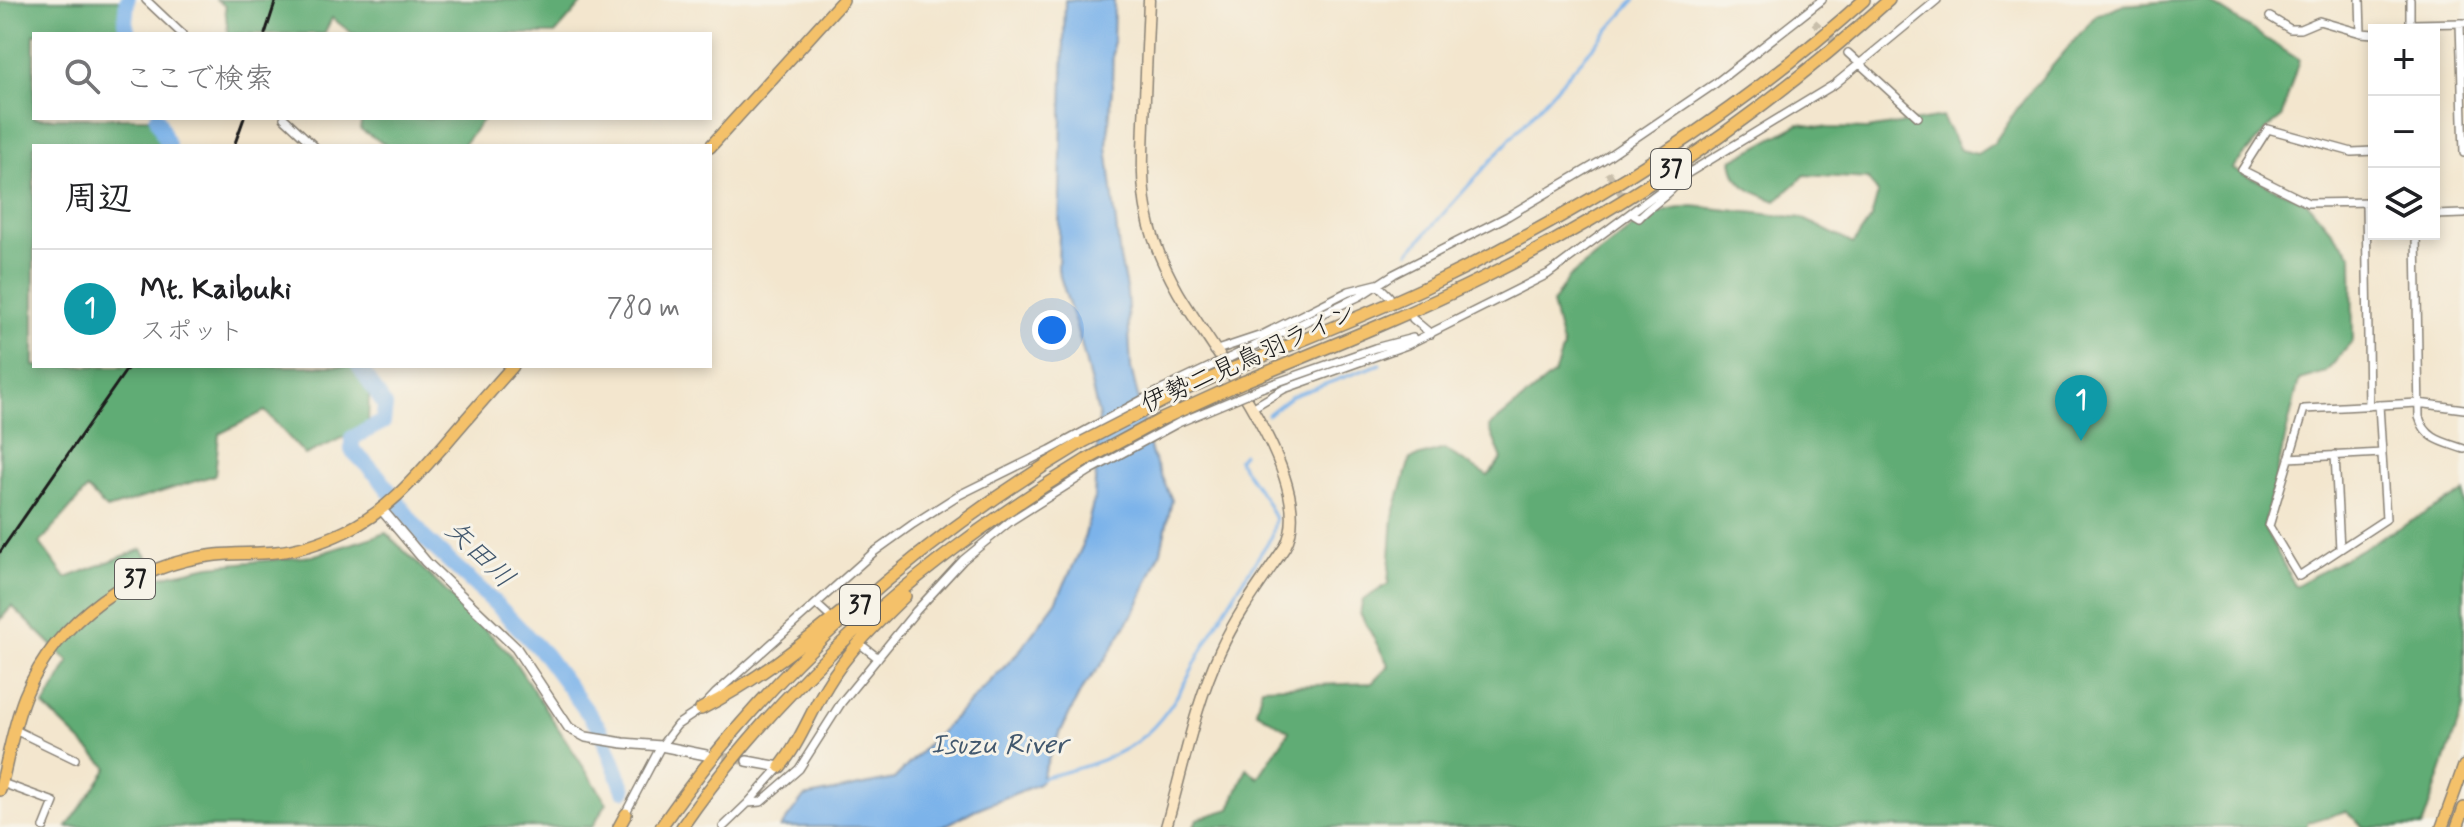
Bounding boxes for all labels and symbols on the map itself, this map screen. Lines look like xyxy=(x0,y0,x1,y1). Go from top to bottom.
road number: 37 xyxy=(1651,149,1691,189)
street label: 伊勢二見鳥羽ライン xyxy=(1136,296,1362,422)
your location xyxy=(1032,310,1072,350)
pin: 1 xyxy=(2055,375,2107,441)
water label: 矢田川 xyxy=(436,513,522,597)
road number: 37 xyxy=(115,559,155,599)
road number: 37 xyxy=(840,585,880,625)
water label: Isuzu River xyxy=(930,727,1071,764)

